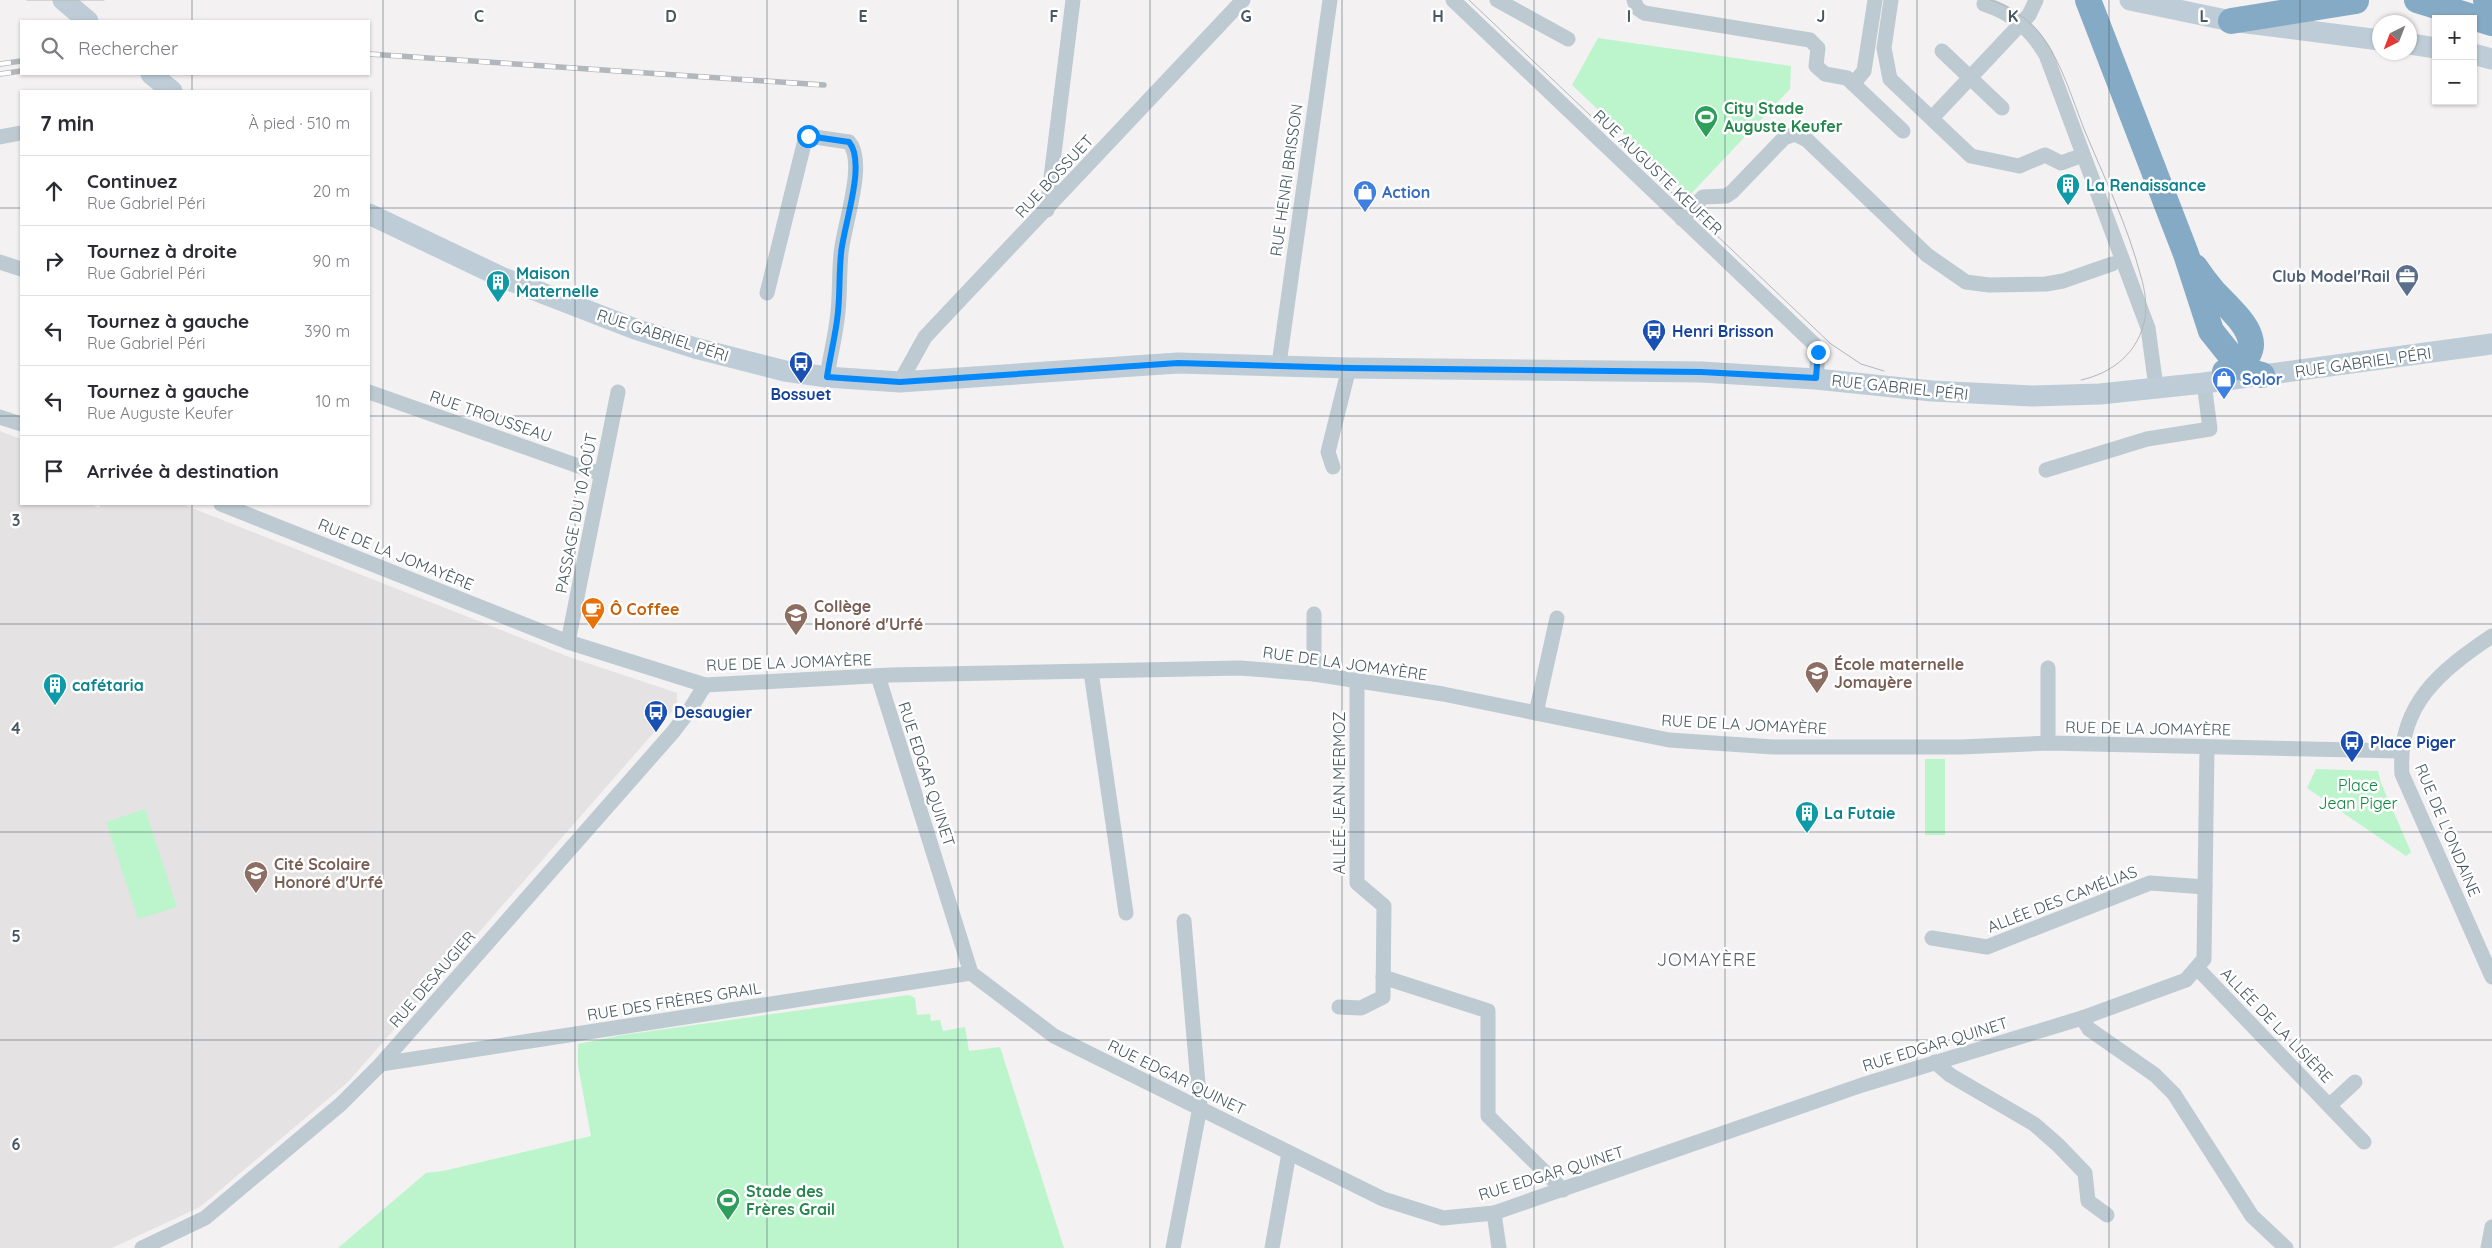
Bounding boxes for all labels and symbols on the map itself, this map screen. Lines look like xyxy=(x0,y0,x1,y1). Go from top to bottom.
text: C xyxy=(474,6,484,26)
text: D xyxy=(665,6,677,26)
text: E xyxy=(858,6,868,26)
text: F xyxy=(1050,6,1059,26)
text: G xyxy=(1240,6,1252,26)
text: H xyxy=(1432,6,1444,26)
text: I xyxy=(1627,6,1631,26)
text: J xyxy=(1817,6,1825,26)
text: K xyxy=(2008,6,2018,26)
text: L xyxy=(2200,6,2209,26)
north arrow xyxy=(2372,15,2417,60)
place label: City Stade Auguste Keufer xyxy=(1724,98,1843,136)
street label: RUE HENRI BRISSON xyxy=(1265,102,1307,258)
sports icon: City Stade Auguste Keufer xyxy=(1693,104,1719,138)
street label: RUE AUGUSTE KEUFER xyxy=(1589,105,1727,239)
route start xyxy=(797,125,820,148)
street label: RUE BOSSUET xyxy=(1010,130,1098,222)
building icon: La Renaissance xyxy=(2055,172,2081,206)
place label: La Renaissance xyxy=(2086,175,2206,195)
shop icon: Action xyxy=(1352,179,1378,213)
place label: Action xyxy=(1382,182,1430,202)
place label: Maison Maternelle xyxy=(516,263,599,301)
office icon: Club Model'Rail xyxy=(2394,263,2420,297)
place label: Club Model'Rail xyxy=(2272,266,2390,286)
building icon: Maison Maternelle xyxy=(485,269,511,303)
street label: RUE GABRIEL PÉRI xyxy=(595,304,731,366)
bus stop icon: Henri Brisson xyxy=(1641,318,1667,352)
place label: Henri Brisson xyxy=(1672,321,1774,341)
route end xyxy=(1807,341,1830,364)
street label: RUE GABRIEL PÉRI xyxy=(2294,343,2432,381)
bus stop icon: Bossuet xyxy=(788,350,814,384)
shop icon: Solor xyxy=(2211,366,2237,400)
place label: Solor xyxy=(2242,369,2283,389)
street label: RUE GABRIEL PÉRI xyxy=(1831,370,1969,404)
place label: Bossuet xyxy=(770,384,832,404)
street label: RUE TROUSSEAU xyxy=(427,386,555,446)
street label: PASSAGE DU 10 AOÛT xyxy=(551,431,601,595)
text: 3 xyxy=(12,510,20,530)
street label: RUE DE LA JOMAYÈRE xyxy=(315,514,477,594)
cafe icon: Ô Coffee xyxy=(580,596,606,630)
place label: Collège Honoré d'Urfé xyxy=(814,596,923,634)
place label: Ô Coffee xyxy=(610,599,680,619)
school or university icon: Collège Honoré d'Urfé xyxy=(783,602,809,636)
street label: RUE DE LA JOMAYÈRE xyxy=(1261,642,1429,684)
street label: RUE DE LA JOMAYÈRE xyxy=(706,649,872,675)
place label: École maternelle Jomayère xyxy=(1834,654,1964,692)
school or university icon: École maternelle Jomayère xyxy=(1804,660,1830,694)
building icon: cafétaria xyxy=(42,672,68,706)
place label: cafétaria xyxy=(72,675,144,695)
bus stop icon: Desaugier xyxy=(643,699,669,733)
street label: RUE EDGAR QUINET xyxy=(894,699,960,849)
place label: Desaugier xyxy=(674,702,752,722)
street label: RUE DE LA JOMAYÈRE xyxy=(1661,710,1827,738)
street label: ALLÉE JEAN MERMOZ xyxy=(1329,711,1349,875)
street label: RUE DE LA JOMAYÈRE xyxy=(2065,717,2231,739)
text: 4 xyxy=(11,718,21,738)
bus stop icon: Place Piger xyxy=(2339,729,2365,763)
place label: Place Piger xyxy=(2370,732,2456,752)
street label: RUE DE L'ONDAINE xyxy=(2411,761,2485,899)
park label: Place Jean Piger xyxy=(2318,775,2398,813)
building icon: La Futaie xyxy=(1794,800,1820,834)
place label: La Futaie xyxy=(1824,803,1895,823)
place label: Cité Scolaire Honoré d'Urfé xyxy=(274,854,383,892)
school or university icon: Cité Scolaire Honoré d'Urfé xyxy=(243,860,269,894)
street label: ALLÉE DES CAMÉLIAS xyxy=(1984,861,2140,937)
text: 5 xyxy=(11,926,21,946)
street label: RUE DESAUGIER xyxy=(385,927,479,1031)
district label: JOMAYÈRE xyxy=(1657,948,1757,971)
street label: ALLÉE DE LA LISIÈRE xyxy=(2217,963,2337,1087)
street label: RUE DES FRÈRES GRAIL xyxy=(585,977,763,1025)
street label: RUE EDGAR QUINET xyxy=(1860,1012,2010,1076)
street label: RUE EDGAR QUINET xyxy=(1105,1035,1249,1119)
text: 6 xyxy=(12,1134,21,1154)
street label: RUE EDGAR QUINET xyxy=(1476,1141,1626,1205)
place label: Stade des Frères Grail xyxy=(746,1181,835,1219)
sports icon: Stade des Frères Grail xyxy=(715,1187,741,1221)

